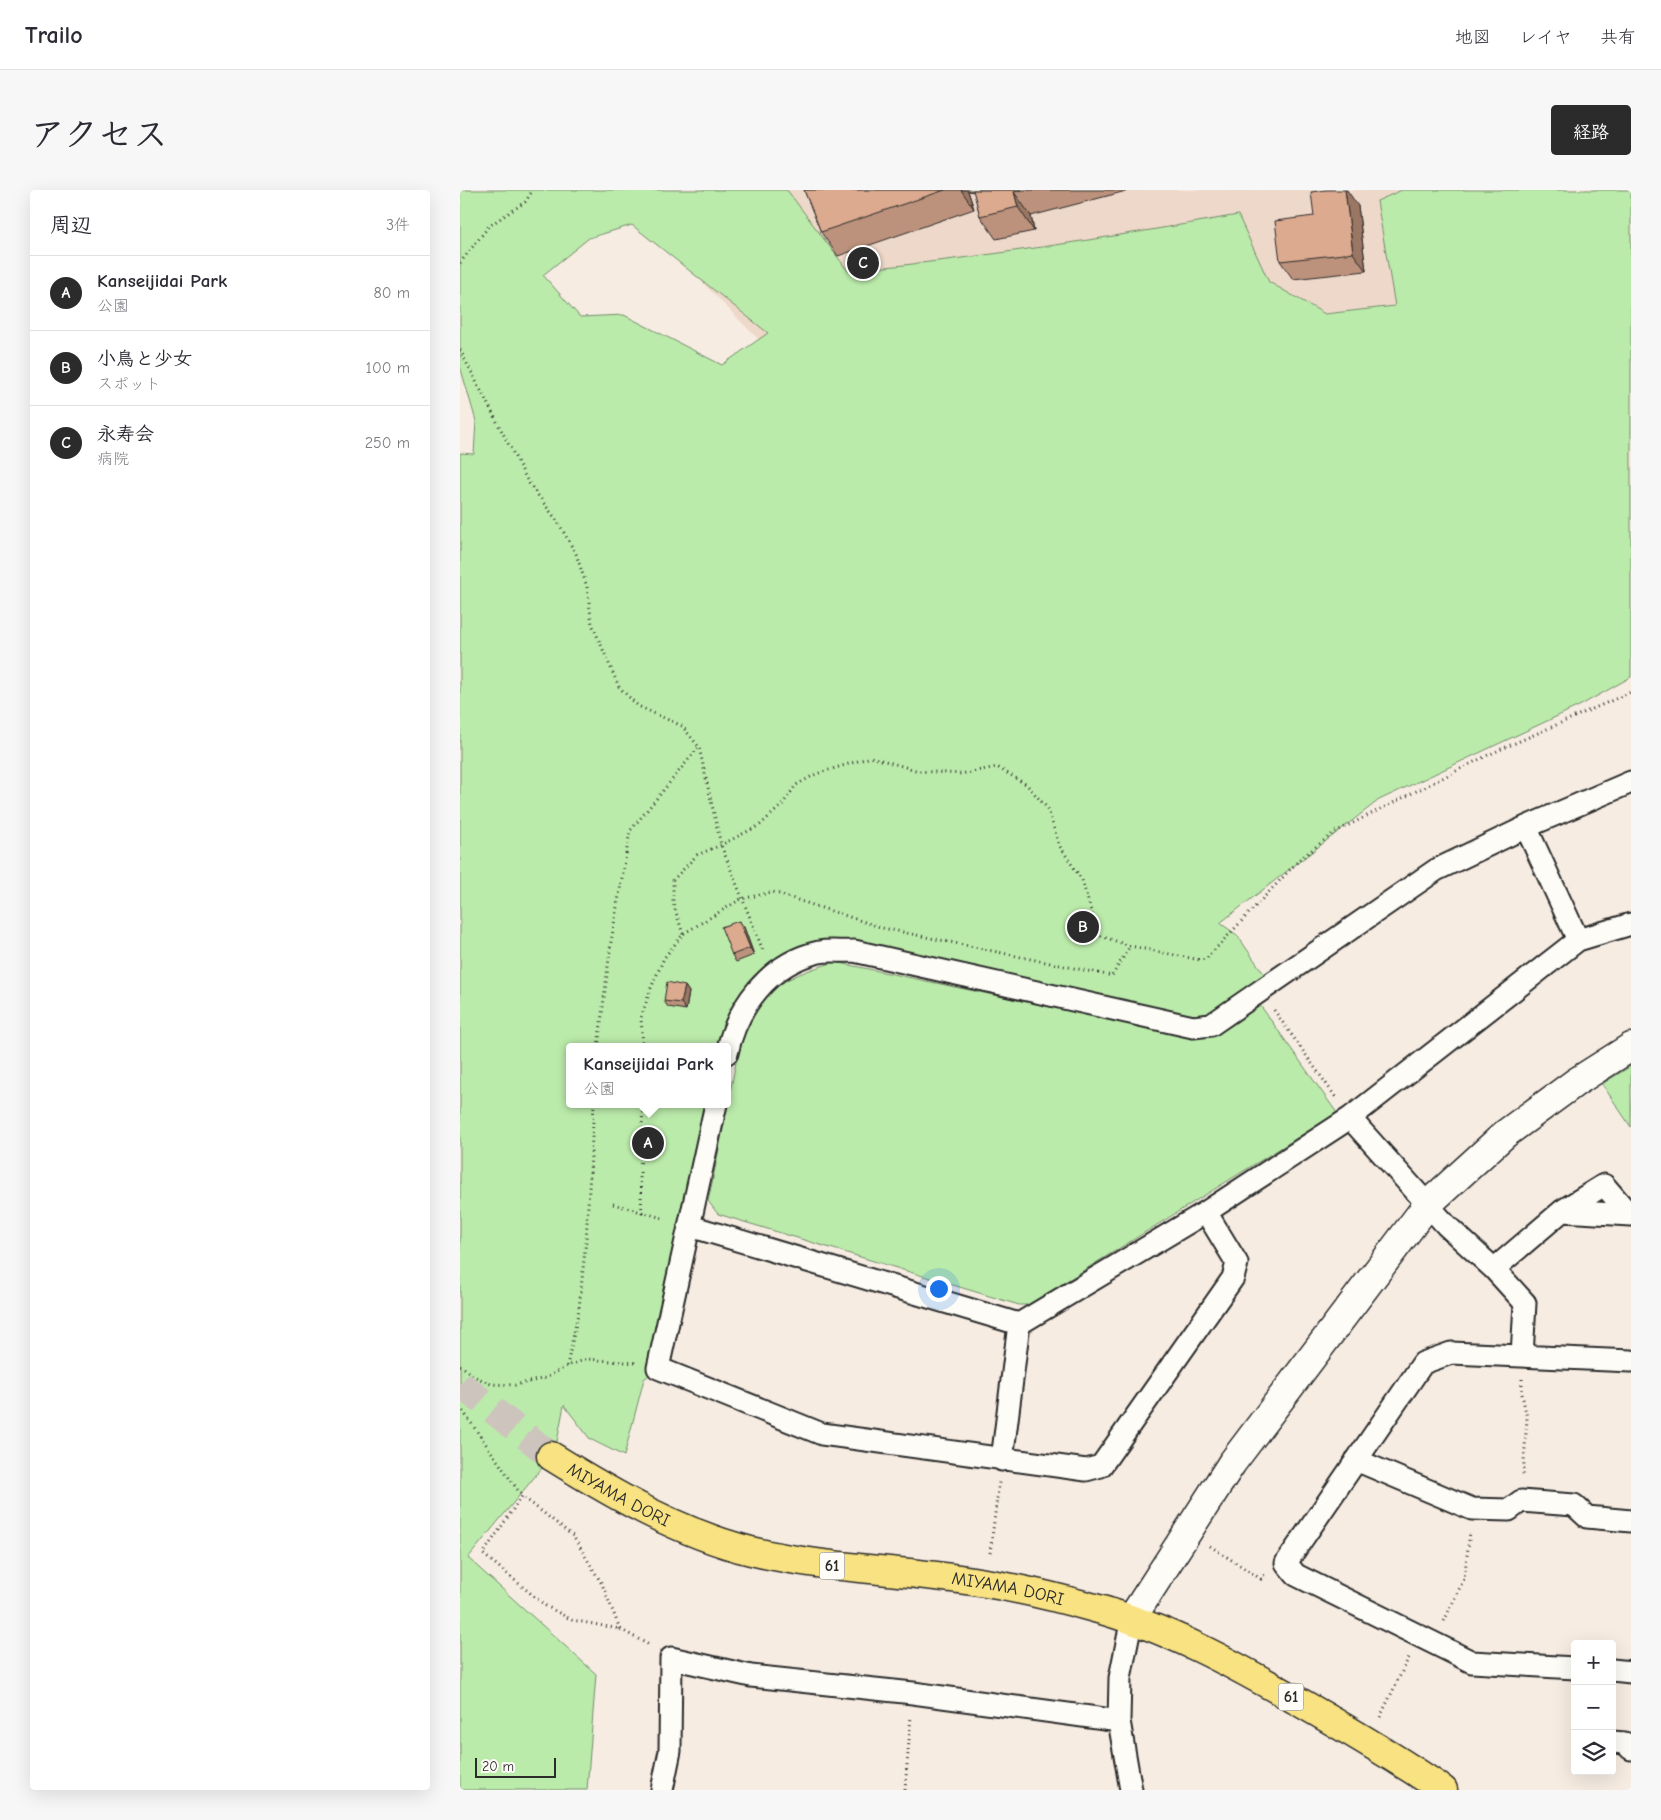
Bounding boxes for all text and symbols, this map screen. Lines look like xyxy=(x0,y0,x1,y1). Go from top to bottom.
text: Trailo xyxy=(25,21,83,49)
text: 地図 xyxy=(1455,27,1491,48)
text: レイヤ xyxy=(1519,27,1572,48)
text: 共有 xyxy=(1600,27,1636,48)
button: 経路 xyxy=(1551,105,1631,155)
text: アクセス xyxy=(30,114,168,155)
text: 周辺 xyxy=(50,213,92,237)
text: 3件 xyxy=(386,216,410,234)
pin: C xyxy=(847,244,879,282)
text: Kanseijidai Park xyxy=(97,270,227,292)
text: A xyxy=(62,284,70,302)
text: 80 m xyxy=(373,284,410,302)
text: 公園 xyxy=(97,297,129,315)
text: 小鳥と少女 xyxy=(97,348,192,370)
text: B xyxy=(61,359,71,377)
text: 100 m xyxy=(366,359,410,377)
text: スポット xyxy=(97,375,161,393)
text: 永寿会 xyxy=(97,423,154,445)
text: C xyxy=(61,434,71,452)
text: 250 m xyxy=(365,434,410,452)
text: 病院 xyxy=(97,450,129,468)
pin: B xyxy=(1067,908,1099,946)
popup xyxy=(566,1043,731,1108)
text: Kanseijidai Park xyxy=(583,1053,714,1075)
text: 公園 xyxy=(583,1080,615,1098)
pin: A xyxy=(632,1124,664,1162)
your location xyxy=(926,1276,952,1302)
street label: MIYAMA DORI xyxy=(563,1458,673,1531)
road number: 61 xyxy=(820,1552,844,1580)
street label: MIYAMA DORI xyxy=(950,1567,1066,1610)
map controls xyxy=(1571,1640,1616,1775)
button: + xyxy=(1571,1640,1616,1685)
road number: 61 xyxy=(1278,1684,1304,1710)
button: − xyxy=(1571,1685,1616,1730)
button: layers xyxy=(1571,1730,1616,1775)
scale bar xyxy=(475,1755,556,1778)
text: 20 m xyxy=(482,1758,514,1775)

